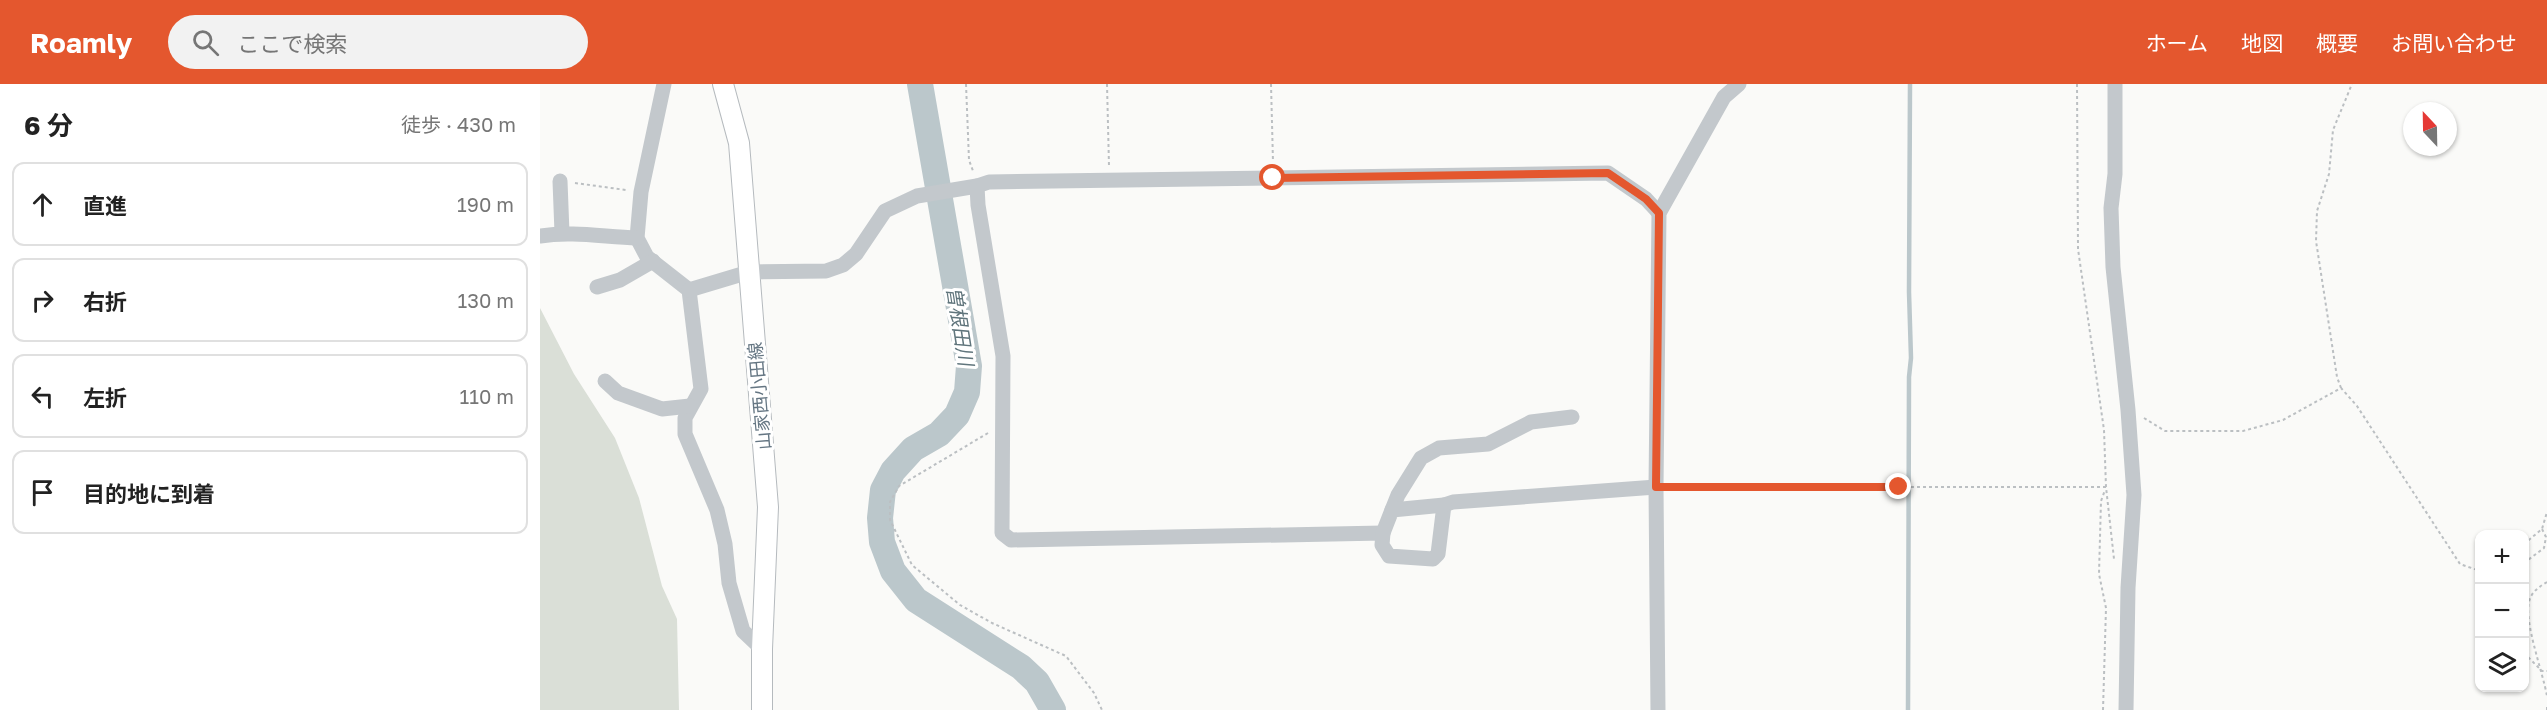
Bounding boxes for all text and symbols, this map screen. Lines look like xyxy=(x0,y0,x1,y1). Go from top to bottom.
search box xyxy=(168,15,588,69)
text: Roamly xyxy=(30,26,132,59)
icon: search xyxy=(189,26,222,59)
text: ここで検索 xyxy=(237,30,347,57)
text: ホーム xyxy=(2146,30,2208,56)
text: 地図 xyxy=(2241,30,2283,56)
text: 概要 xyxy=(2316,30,2358,56)
text: お問い合わせ xyxy=(2391,30,2517,56)
north arrow xyxy=(2403,102,2457,156)
text: 6 分 xyxy=(24,110,73,141)
text: 徒歩 · 430 m xyxy=(401,112,516,136)
route start xyxy=(1259,164,1285,190)
icon: ahead xyxy=(26,188,59,221)
text: 直進 xyxy=(83,192,127,219)
text: 190 m xyxy=(457,192,514,216)
icon: right xyxy=(26,284,59,317)
water label: 曽根田川 xyxy=(943,285,979,369)
text: 右折 xyxy=(83,288,127,315)
text: 130 m xyxy=(458,288,514,312)
street label: 山家西小田線 xyxy=(743,341,775,451)
icon: left xyxy=(26,380,59,413)
text: 左折 xyxy=(83,384,127,411)
text: 110 m xyxy=(460,384,514,408)
route end xyxy=(1885,473,1911,499)
icon: arrive xyxy=(26,476,59,509)
text: 目的地に到着 xyxy=(83,480,215,507)
map controls xyxy=(2475,530,2529,692)
button: + xyxy=(2475,530,2529,584)
button: − xyxy=(2475,584,2529,638)
button: layers xyxy=(2475,638,2529,692)

